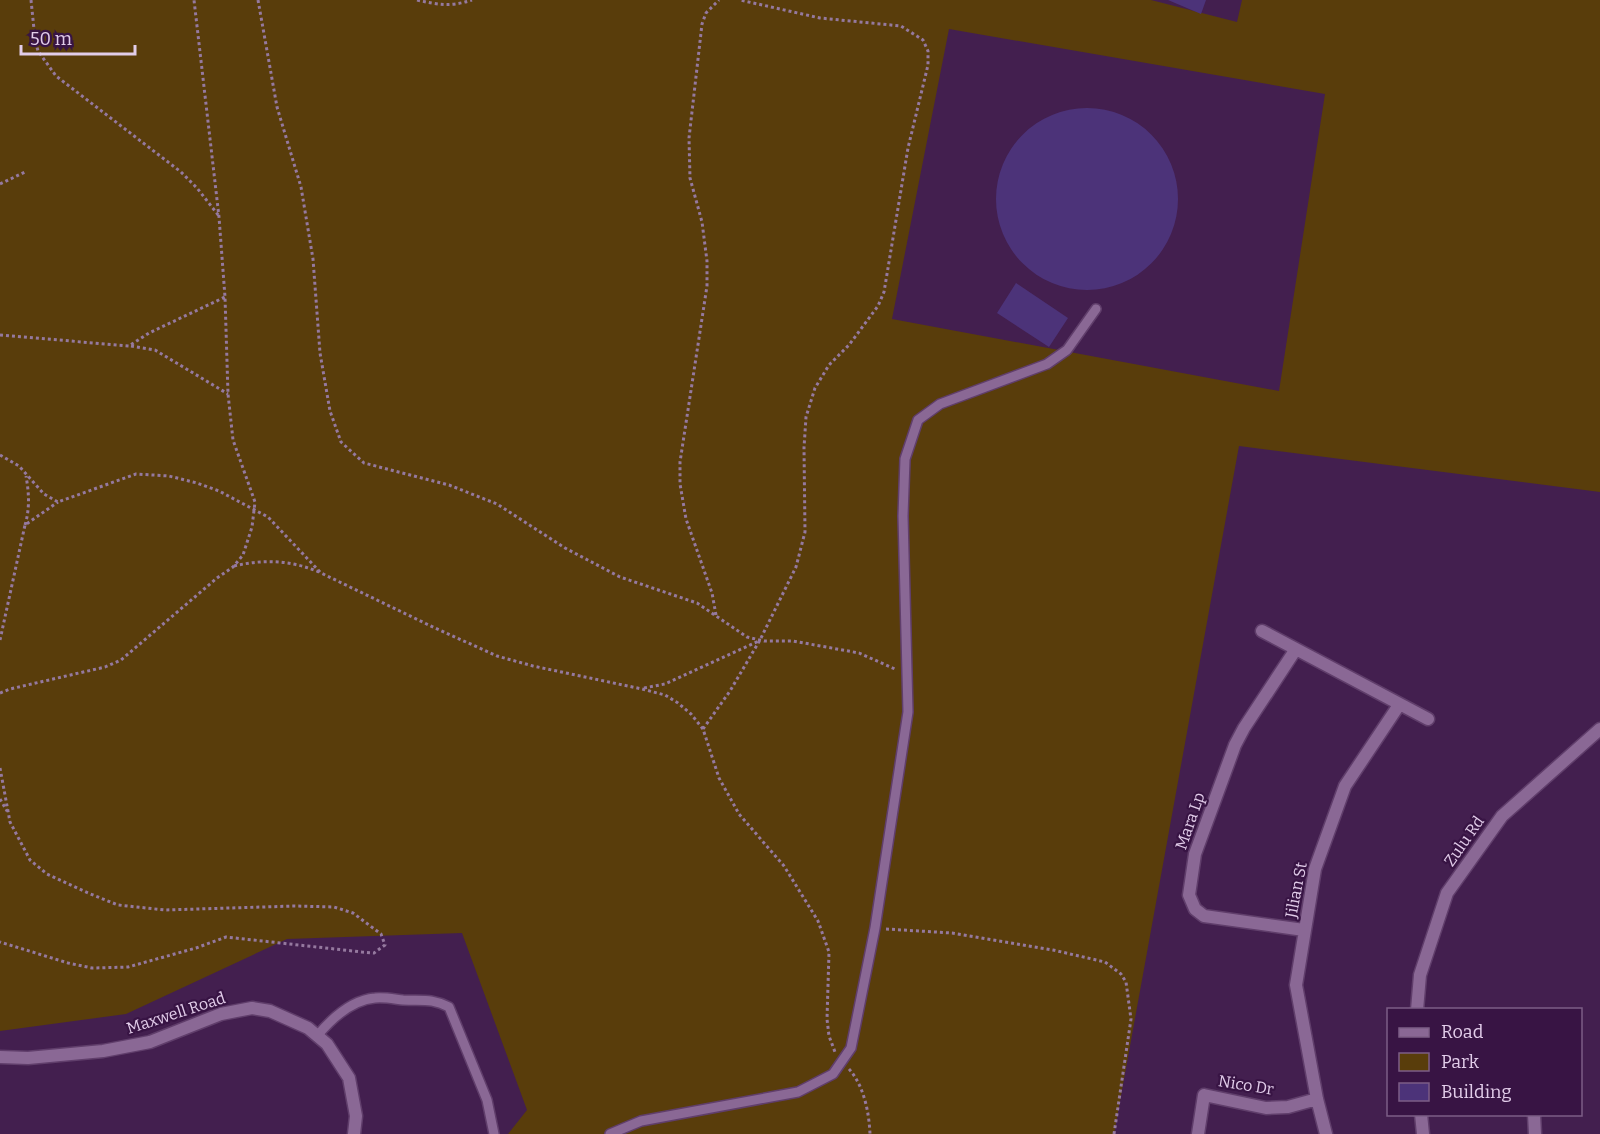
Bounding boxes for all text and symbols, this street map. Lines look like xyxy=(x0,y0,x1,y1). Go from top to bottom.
scale bar xyxy=(21,18,135,56)
text: 50 m xyxy=(30,28,72,50)
street label: Mara Lp xyxy=(1171,790,1209,852)
street label: Zulu Rd xyxy=(1440,812,1488,870)
street label: Jilian St xyxy=(1281,860,1311,921)
street label: Maxwell Road xyxy=(124,988,228,1038)
legend xyxy=(1387,1008,1582,1116)
text: Road xyxy=(1441,1021,1484,1043)
text: Park xyxy=(1441,1051,1480,1073)
street label: Nico Dr xyxy=(1217,1071,1275,1099)
text: Building xyxy=(1441,1081,1512,1103)

